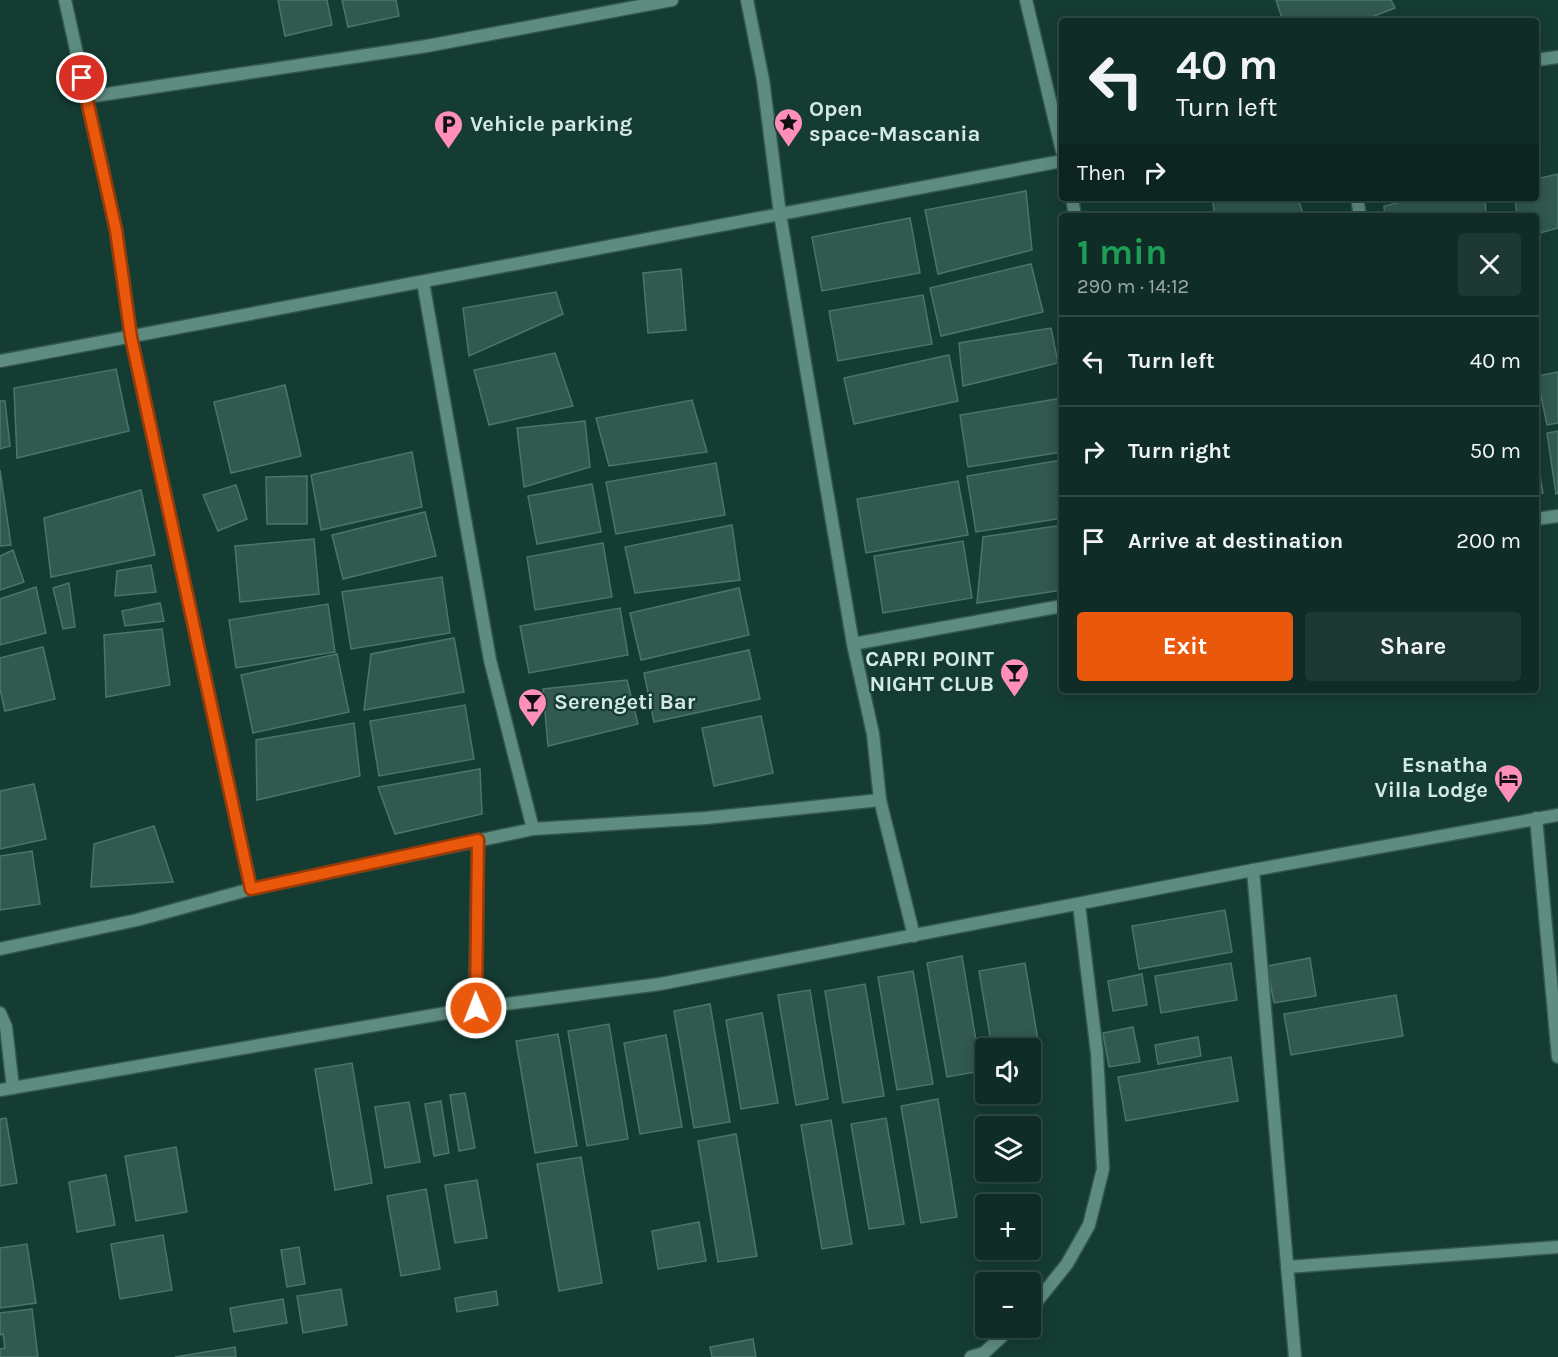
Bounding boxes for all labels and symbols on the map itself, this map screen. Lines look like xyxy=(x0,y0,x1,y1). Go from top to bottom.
pin xyxy=(56,52,107,103)
place label: Open space-Mascania xyxy=(809,96,980,147)
place icon: Open space-Mascania xyxy=(772,106,804,148)
parking icon: Vehicle parking xyxy=(433,108,465,150)
place label: Vehicle parking xyxy=(470,111,632,137)
place label: CAPRI POINT NIGHT CLUB xyxy=(865,646,994,697)
bar icon: CAPRI POINT NIGHT CLUB xyxy=(999,656,1031,698)
bar icon: Serengeti Bar xyxy=(517,686,549,728)
place label: Serengeti Bar xyxy=(554,689,696,715)
place label: Esnatha Villa Lodge xyxy=(1374,752,1488,803)
hotel icon: Esnatha Villa Lodge xyxy=(1493,762,1525,804)
position arrow xyxy=(444,976,508,1040)

